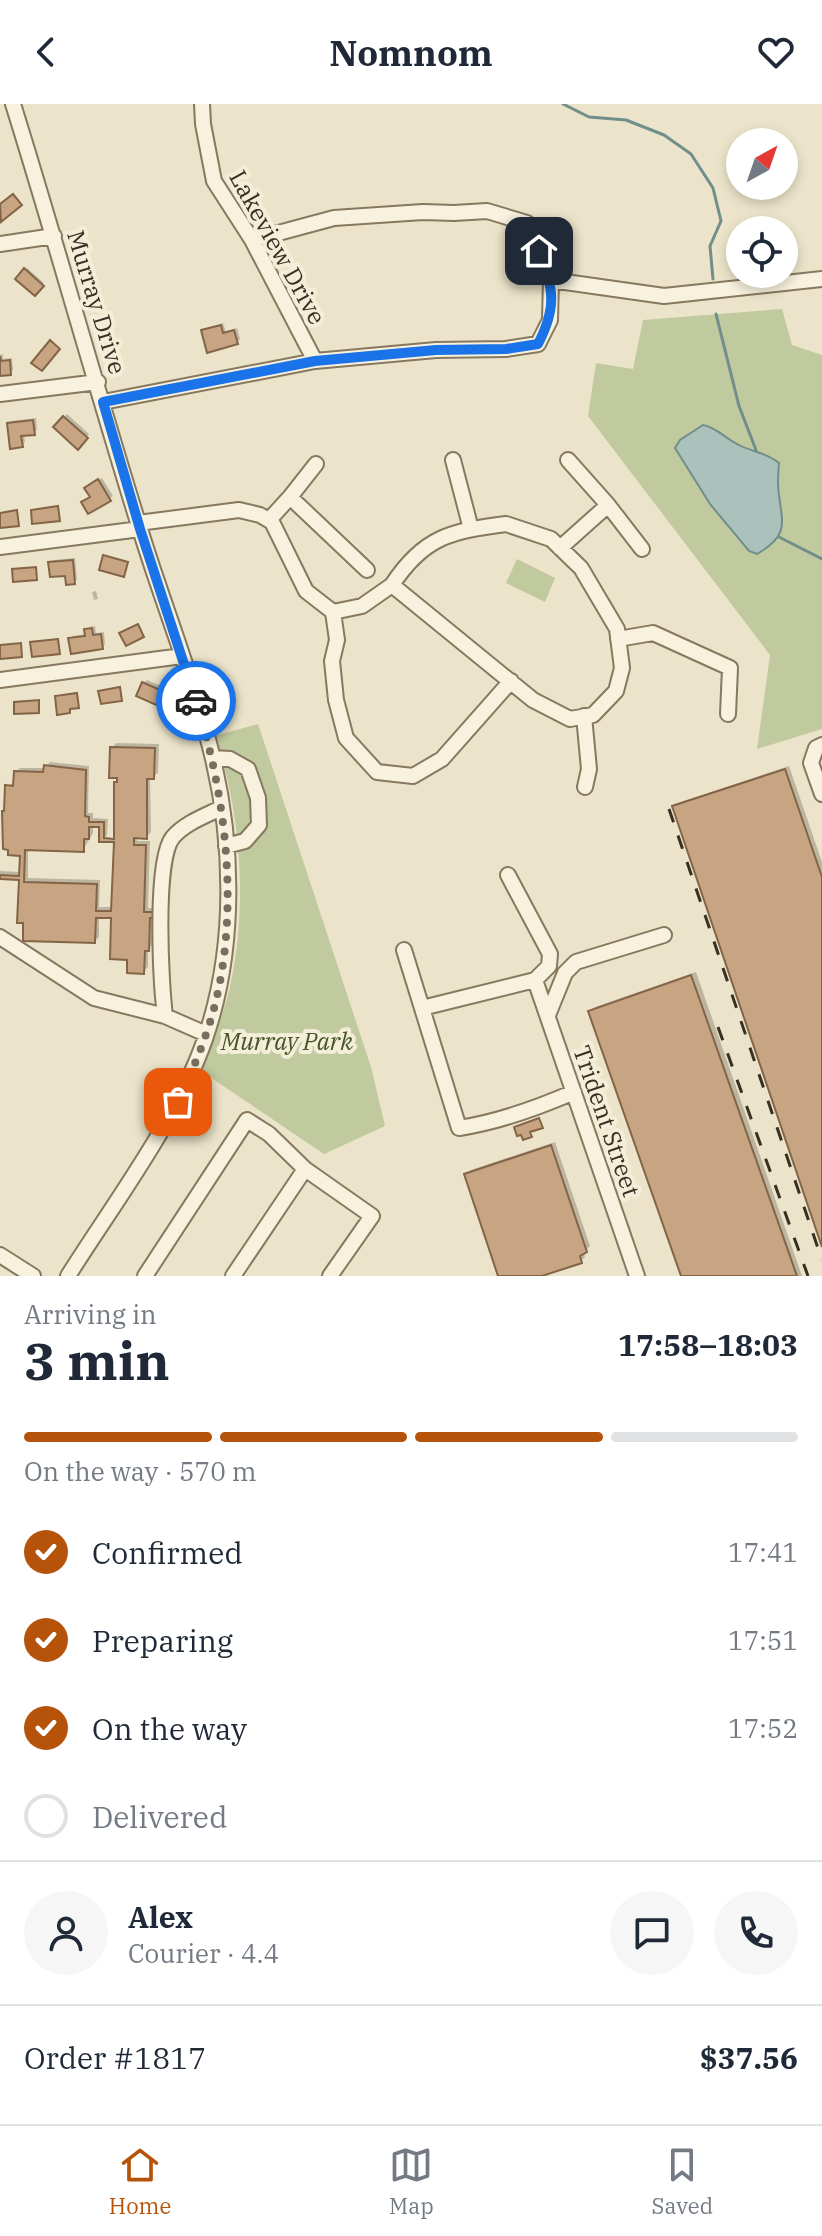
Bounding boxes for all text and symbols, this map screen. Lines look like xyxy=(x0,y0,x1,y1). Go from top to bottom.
text: Nomnom xyxy=(329,29,493,76)
icon: back xyxy=(24,30,68,74)
icon: heart xyxy=(754,30,798,74)
north arrow xyxy=(726,128,798,200)
map controls xyxy=(726,128,798,288)
street label: Lakeview Drive xyxy=(222,164,334,330)
button: locate xyxy=(726,216,798,288)
pin xyxy=(505,217,573,285)
street label: Murray Drive xyxy=(60,226,134,378)
icon: home xyxy=(517,229,561,273)
courier xyxy=(156,661,236,741)
icon: car xyxy=(174,679,218,723)
park label: Murray Park xyxy=(220,1025,353,1057)
street label: Trident Street xyxy=(566,1041,648,1201)
pin xyxy=(144,1068,212,1136)
icon: bag xyxy=(156,1080,200,1124)
text: Arriving in xyxy=(24,1297,157,1331)
text: 17:58–18:03 xyxy=(618,1325,798,1364)
text: 3 min xyxy=(24,1327,170,1394)
text: On the way · 570 m xyxy=(24,1454,257,1488)
icon: check xyxy=(24,1530,68,1574)
text: Confirmed xyxy=(92,1533,243,1572)
text: 17:41 xyxy=(728,1535,798,1569)
icon: check xyxy=(24,1618,68,1662)
text: Preparing xyxy=(92,1621,233,1660)
text: 17:51 xyxy=(728,1623,798,1657)
icon: check xyxy=(24,1706,68,1750)
text: On the way xyxy=(92,1709,247,1748)
text: 17:52 xyxy=(728,1711,798,1745)
text: Delivered xyxy=(92,1797,227,1836)
button: person xyxy=(24,1891,108,1975)
button: chat xyxy=(610,1891,694,1975)
button: phone xyxy=(714,1891,798,1975)
text: Alex xyxy=(128,1897,193,1936)
text: Courier · 4.4 xyxy=(128,1936,279,1970)
text: Order #1817 xyxy=(24,2038,206,2077)
text: $37.56 xyxy=(700,2038,798,2077)
tab: Home xyxy=(109,2143,171,2220)
tab: Map xyxy=(389,2143,434,2220)
tab: Saved xyxy=(652,2143,713,2220)

